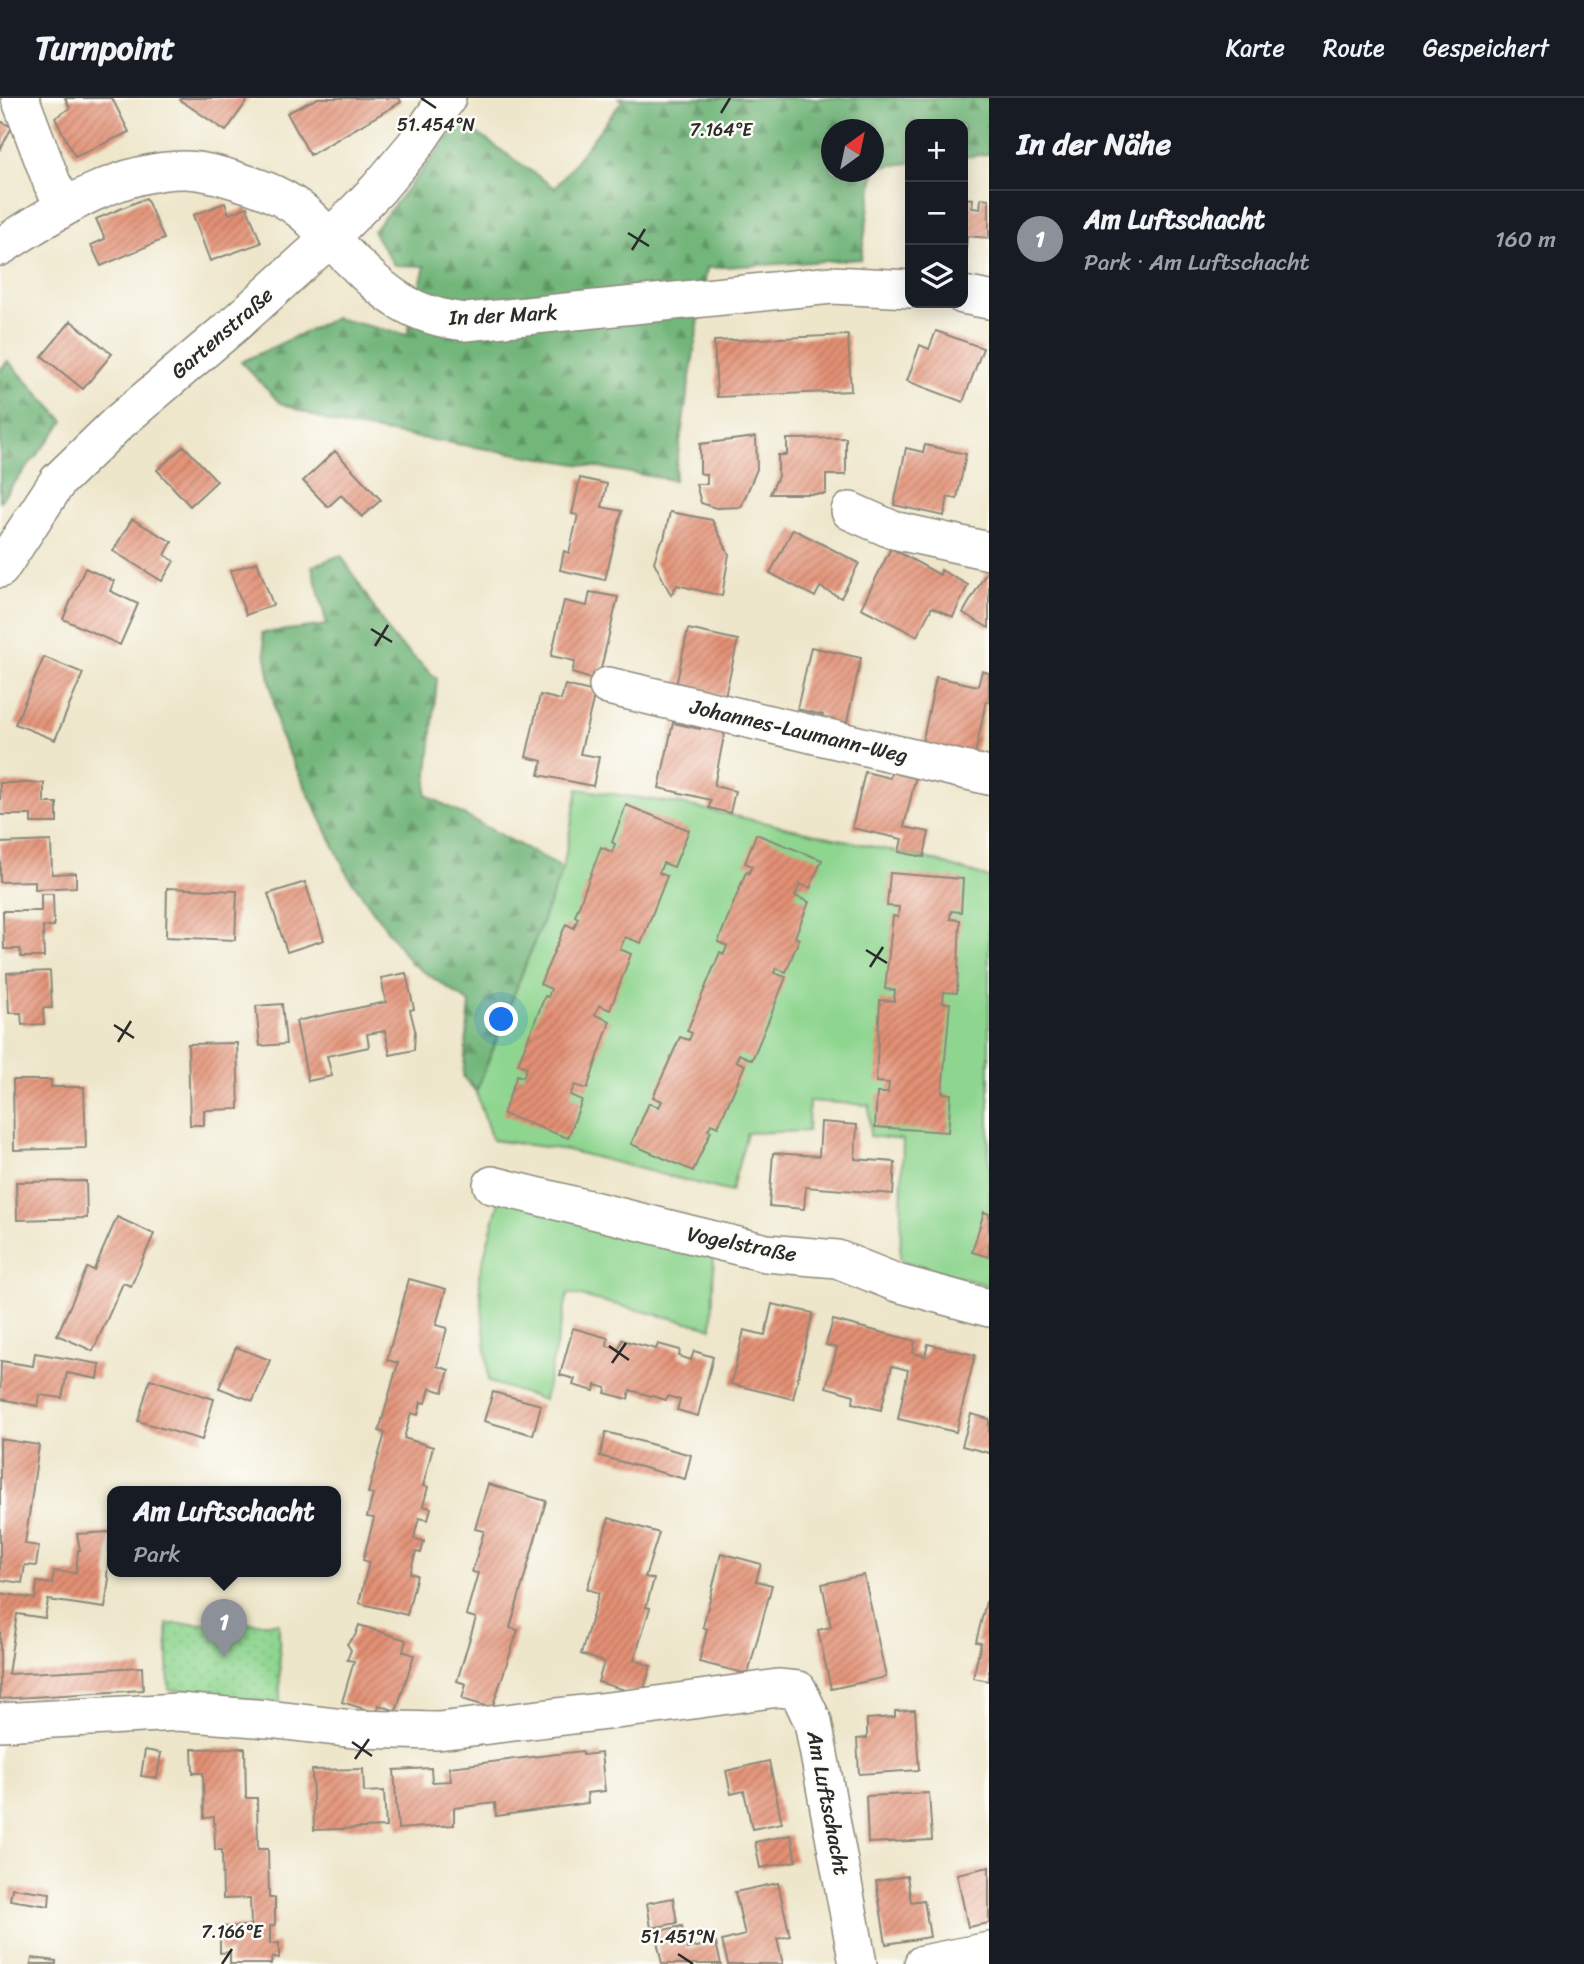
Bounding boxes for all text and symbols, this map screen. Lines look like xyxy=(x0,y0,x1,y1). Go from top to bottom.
text: Turnpoint xyxy=(35,19,175,77)
text: Karte xyxy=(1226,27,1285,69)
text: Route xyxy=(1323,27,1385,69)
text: Gespeichert xyxy=(1423,27,1549,69)
text: 51.454°N xyxy=(397,109,475,141)
text: 7.164°E xyxy=(690,114,753,146)
text: In der Nähe xyxy=(1017,117,1171,171)
north arrow xyxy=(821,119,884,182)
map controls xyxy=(905,119,968,308)
button: + xyxy=(905,119,968,182)
button: − xyxy=(905,182,968,245)
text: Am Luftschacht xyxy=(1084,196,1265,242)
text: 1 xyxy=(1035,219,1045,260)
text: 160 m xyxy=(1495,219,1556,260)
text: Park · Am Luftschacht xyxy=(1084,242,1310,283)
button: layers xyxy=(905,245,968,308)
street label: Gartenstraße xyxy=(162,277,282,389)
street label: In der Mark xyxy=(447,293,558,337)
street label: Johannes-Laumann-Weg xyxy=(685,687,912,775)
your location xyxy=(484,1002,518,1036)
street label: Vogelstraße xyxy=(684,1215,800,1273)
popup xyxy=(107,1486,341,1577)
text: Am Luftschacht xyxy=(133,1488,315,1534)
text: Park xyxy=(133,1534,181,1575)
pin: 1 xyxy=(201,1599,247,1657)
street label: Am Luftschacht xyxy=(795,1727,861,1878)
text: 7.166°E xyxy=(201,1916,264,1948)
text: 51.451°N xyxy=(641,1921,716,1953)

